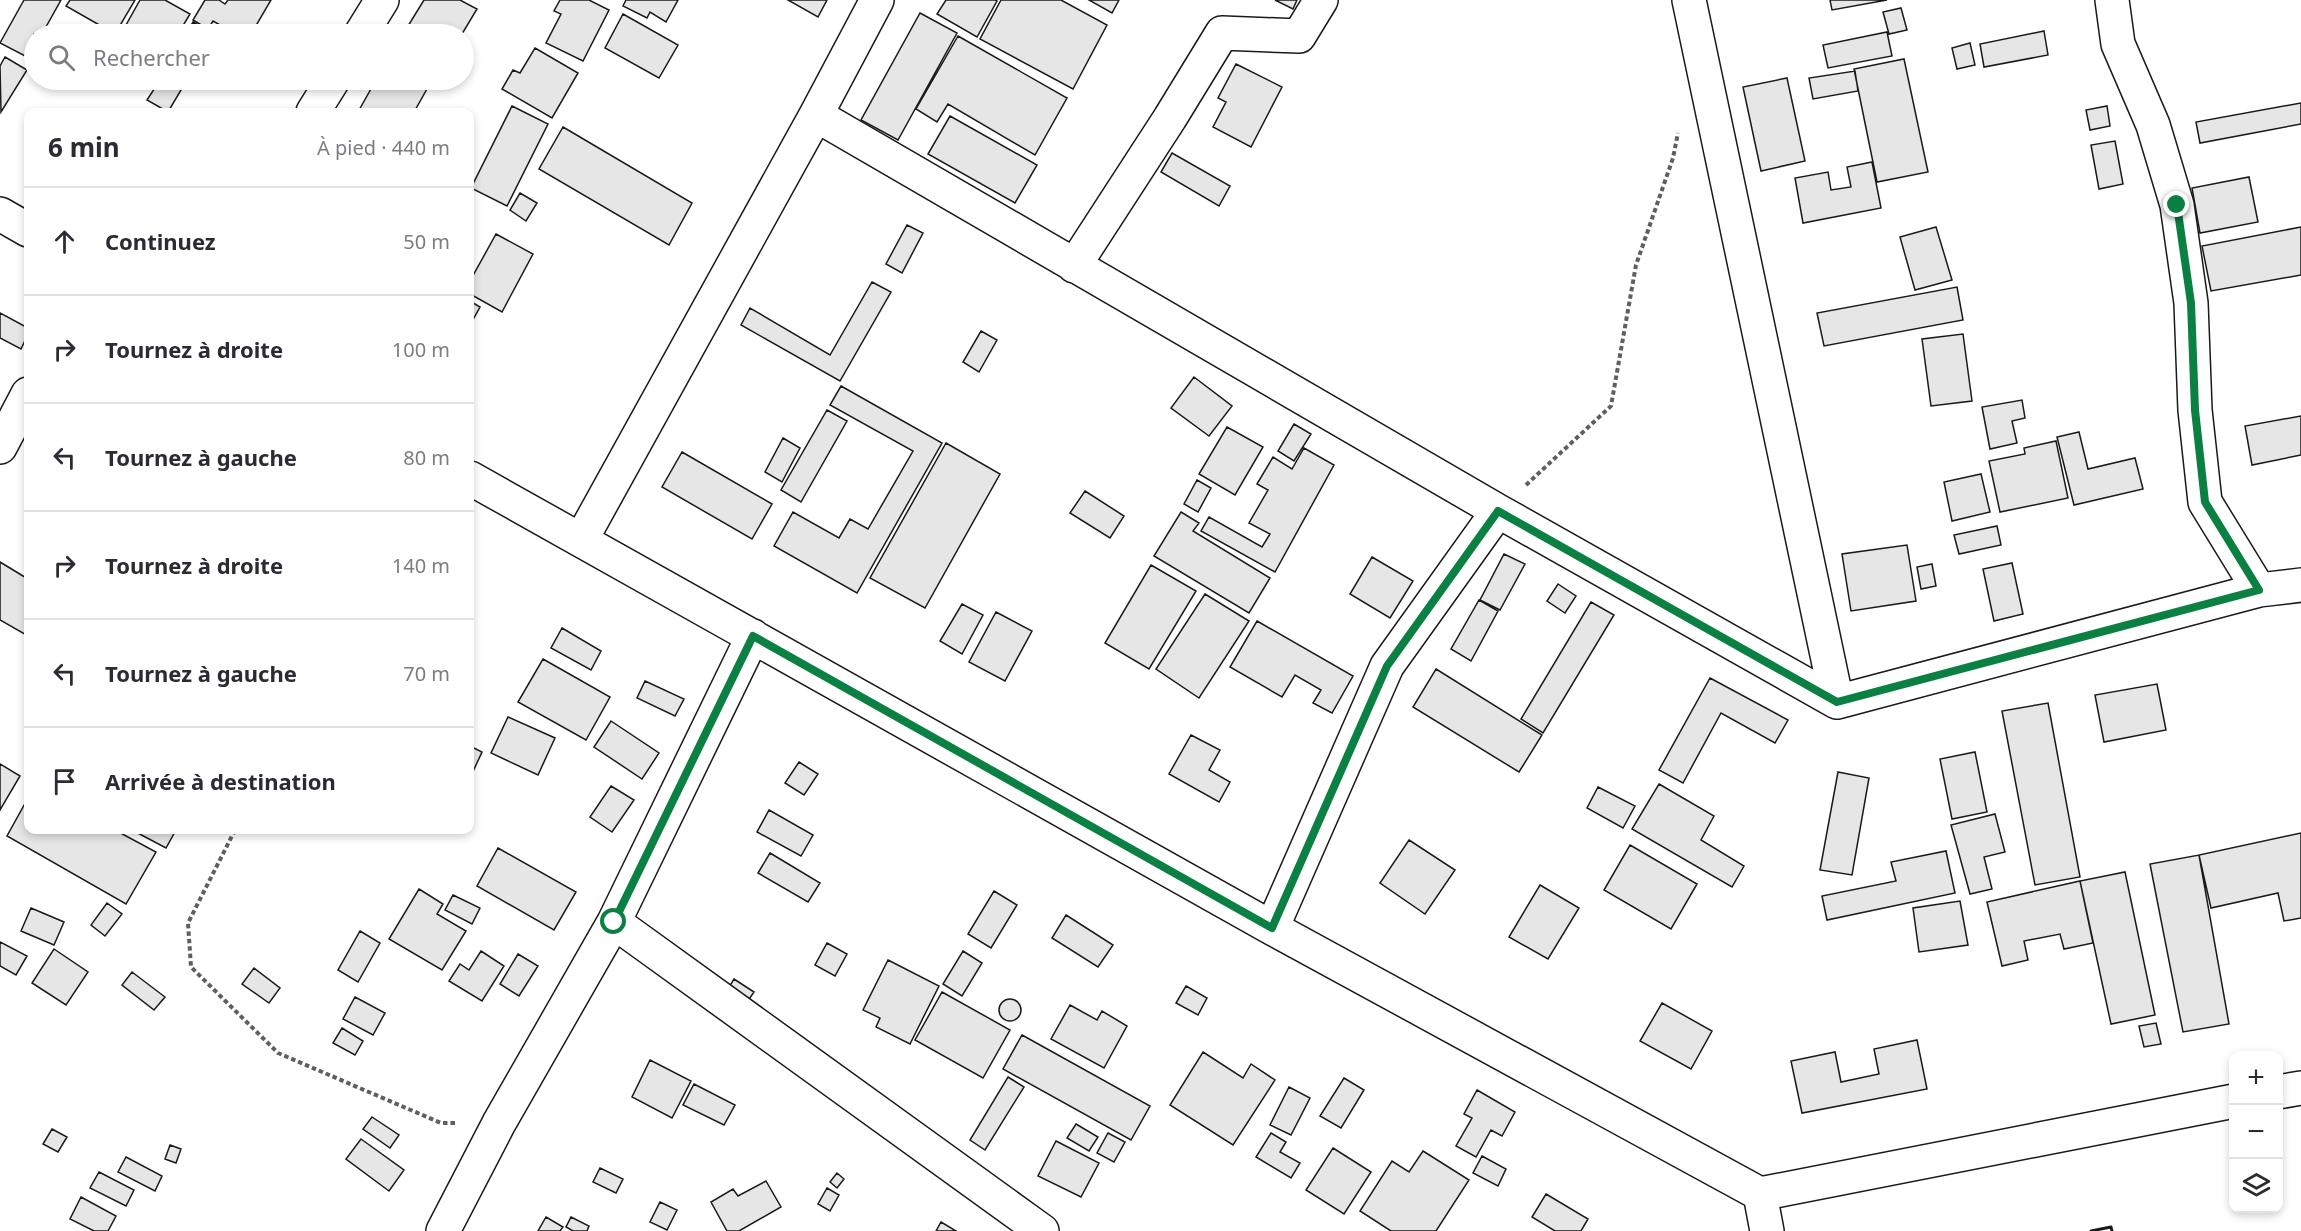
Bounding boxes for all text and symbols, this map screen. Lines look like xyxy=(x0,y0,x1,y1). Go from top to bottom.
search box xyxy=(24,24,474,90)
icon: search xyxy=(45,41,78,74)
text: Rechercher xyxy=(93,42,210,72)
text: 6 min xyxy=(48,129,120,165)
text: À pied · 440 m xyxy=(317,134,450,161)
route end xyxy=(2163,191,2189,217)
icon: ahead xyxy=(48,225,81,258)
text: Continuez xyxy=(105,226,216,256)
text: 50 m xyxy=(403,228,450,255)
icon: right xyxy=(48,333,81,366)
text: Tournez à droite xyxy=(105,334,283,364)
text: 100 m xyxy=(392,336,450,363)
icon: left xyxy=(48,441,81,474)
text: Tournez à gauche xyxy=(105,442,297,472)
text: 80 m xyxy=(403,444,450,471)
icon: right xyxy=(48,549,81,582)
text: Tournez à droite xyxy=(105,550,283,580)
text: 140 m xyxy=(392,552,450,579)
icon: left xyxy=(48,657,81,690)
text: Tournez à gauche xyxy=(105,658,297,688)
text: 70 m xyxy=(403,660,450,687)
icon: arrive xyxy=(48,765,81,798)
text: Arrivée à destination xyxy=(105,766,336,796)
route start xyxy=(600,908,626,934)
map controls xyxy=(2229,1051,2283,1213)
button: + xyxy=(2229,1051,2283,1105)
button: − xyxy=(2229,1105,2283,1159)
button: layers xyxy=(2229,1159,2283,1213)

